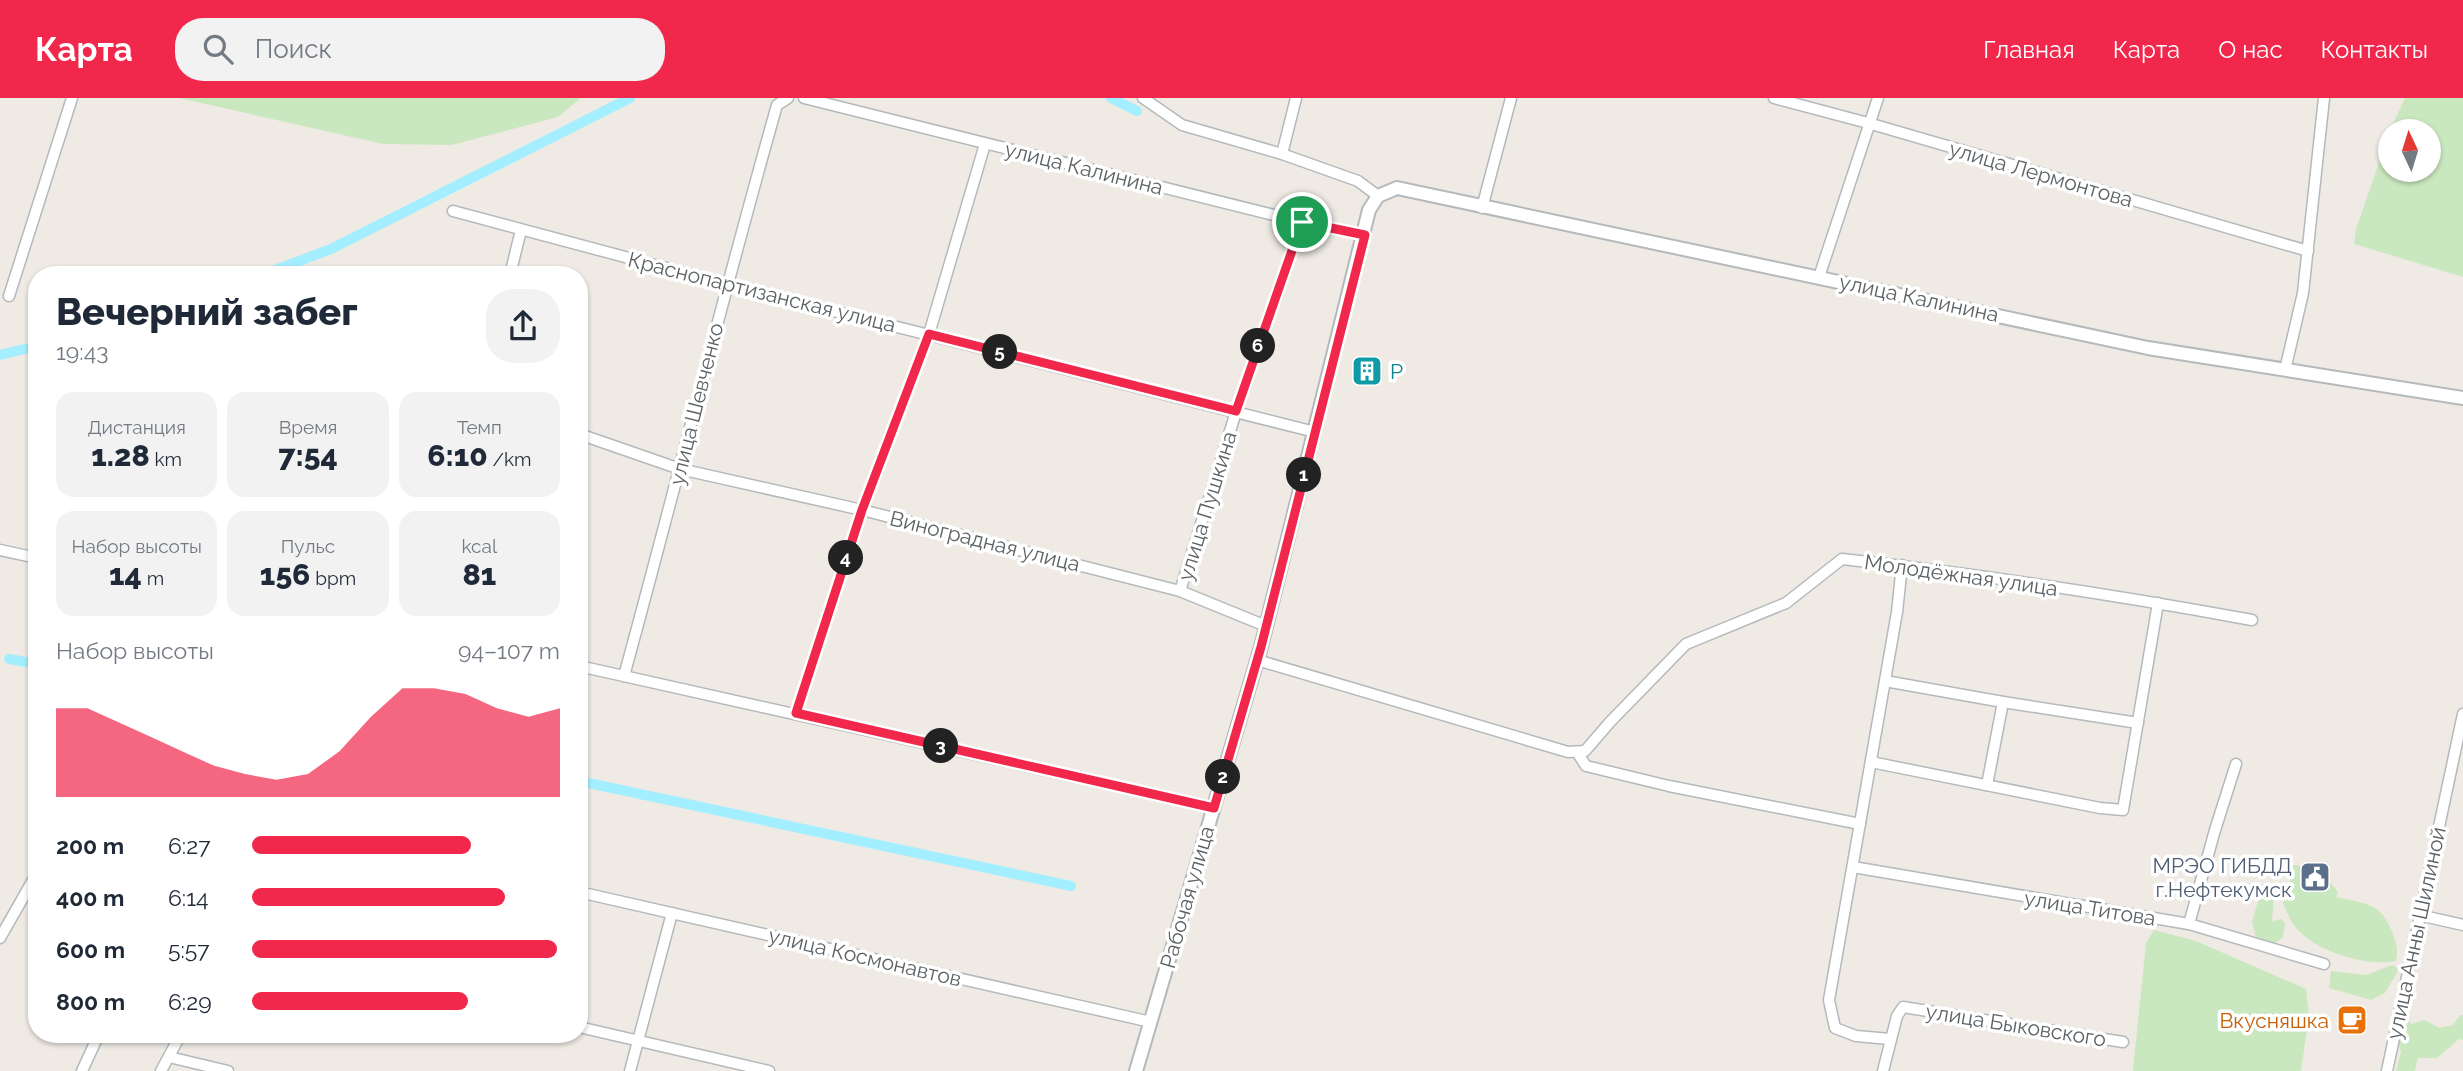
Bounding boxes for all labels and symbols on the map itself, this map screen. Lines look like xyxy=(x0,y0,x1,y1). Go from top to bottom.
north arrow xyxy=(2378,119,2441,182)
street label: улица Калинина xyxy=(1002,136,1166,200)
street label: улица Лермонтова xyxy=(1946,136,2136,212)
pin xyxy=(1272,192,1332,252)
street label: Краснопартизанская улица xyxy=(626,247,898,337)
street label: улица Калинина xyxy=(1837,269,2001,327)
street label: улица Шевченко xyxy=(664,320,728,488)
pin: 6 xyxy=(1240,328,1276,364)
pin: 5 xyxy=(982,334,1018,370)
building icon: Р xyxy=(1350,354,1384,388)
place label: Р xyxy=(1390,359,1403,384)
street label: улица Пушкина xyxy=(1172,428,1242,584)
pin: 1 xyxy=(1286,458,1322,492)
street label: Виноградная улица xyxy=(887,505,1083,577)
pin: 4 xyxy=(828,540,864,575)
street label: Молодёжная улица xyxy=(1863,549,2059,601)
pin: 3 xyxy=(923,728,958,764)
pin: 2 xyxy=(1206,760,1240,794)
street label: Рабочая улица xyxy=(1155,823,1219,971)
street label: улица Анны Шилиной xyxy=(2381,825,2451,1041)
place label: МРЭО ГИБДД г.Нефтекумск xyxy=(2153,853,2292,902)
public building icon: МРЭО ГИБДД г.Нефтекумск xyxy=(2298,860,2332,894)
street label: улица Титова xyxy=(2022,885,2158,931)
street label: улица Космонавтов xyxy=(766,923,964,991)
street label: улица Быковского xyxy=(1924,998,2108,1052)
cafe icon: Вкусняшка xyxy=(2335,1003,2369,1037)
place label: Вкусняшка xyxy=(2219,1008,2329,1033)

